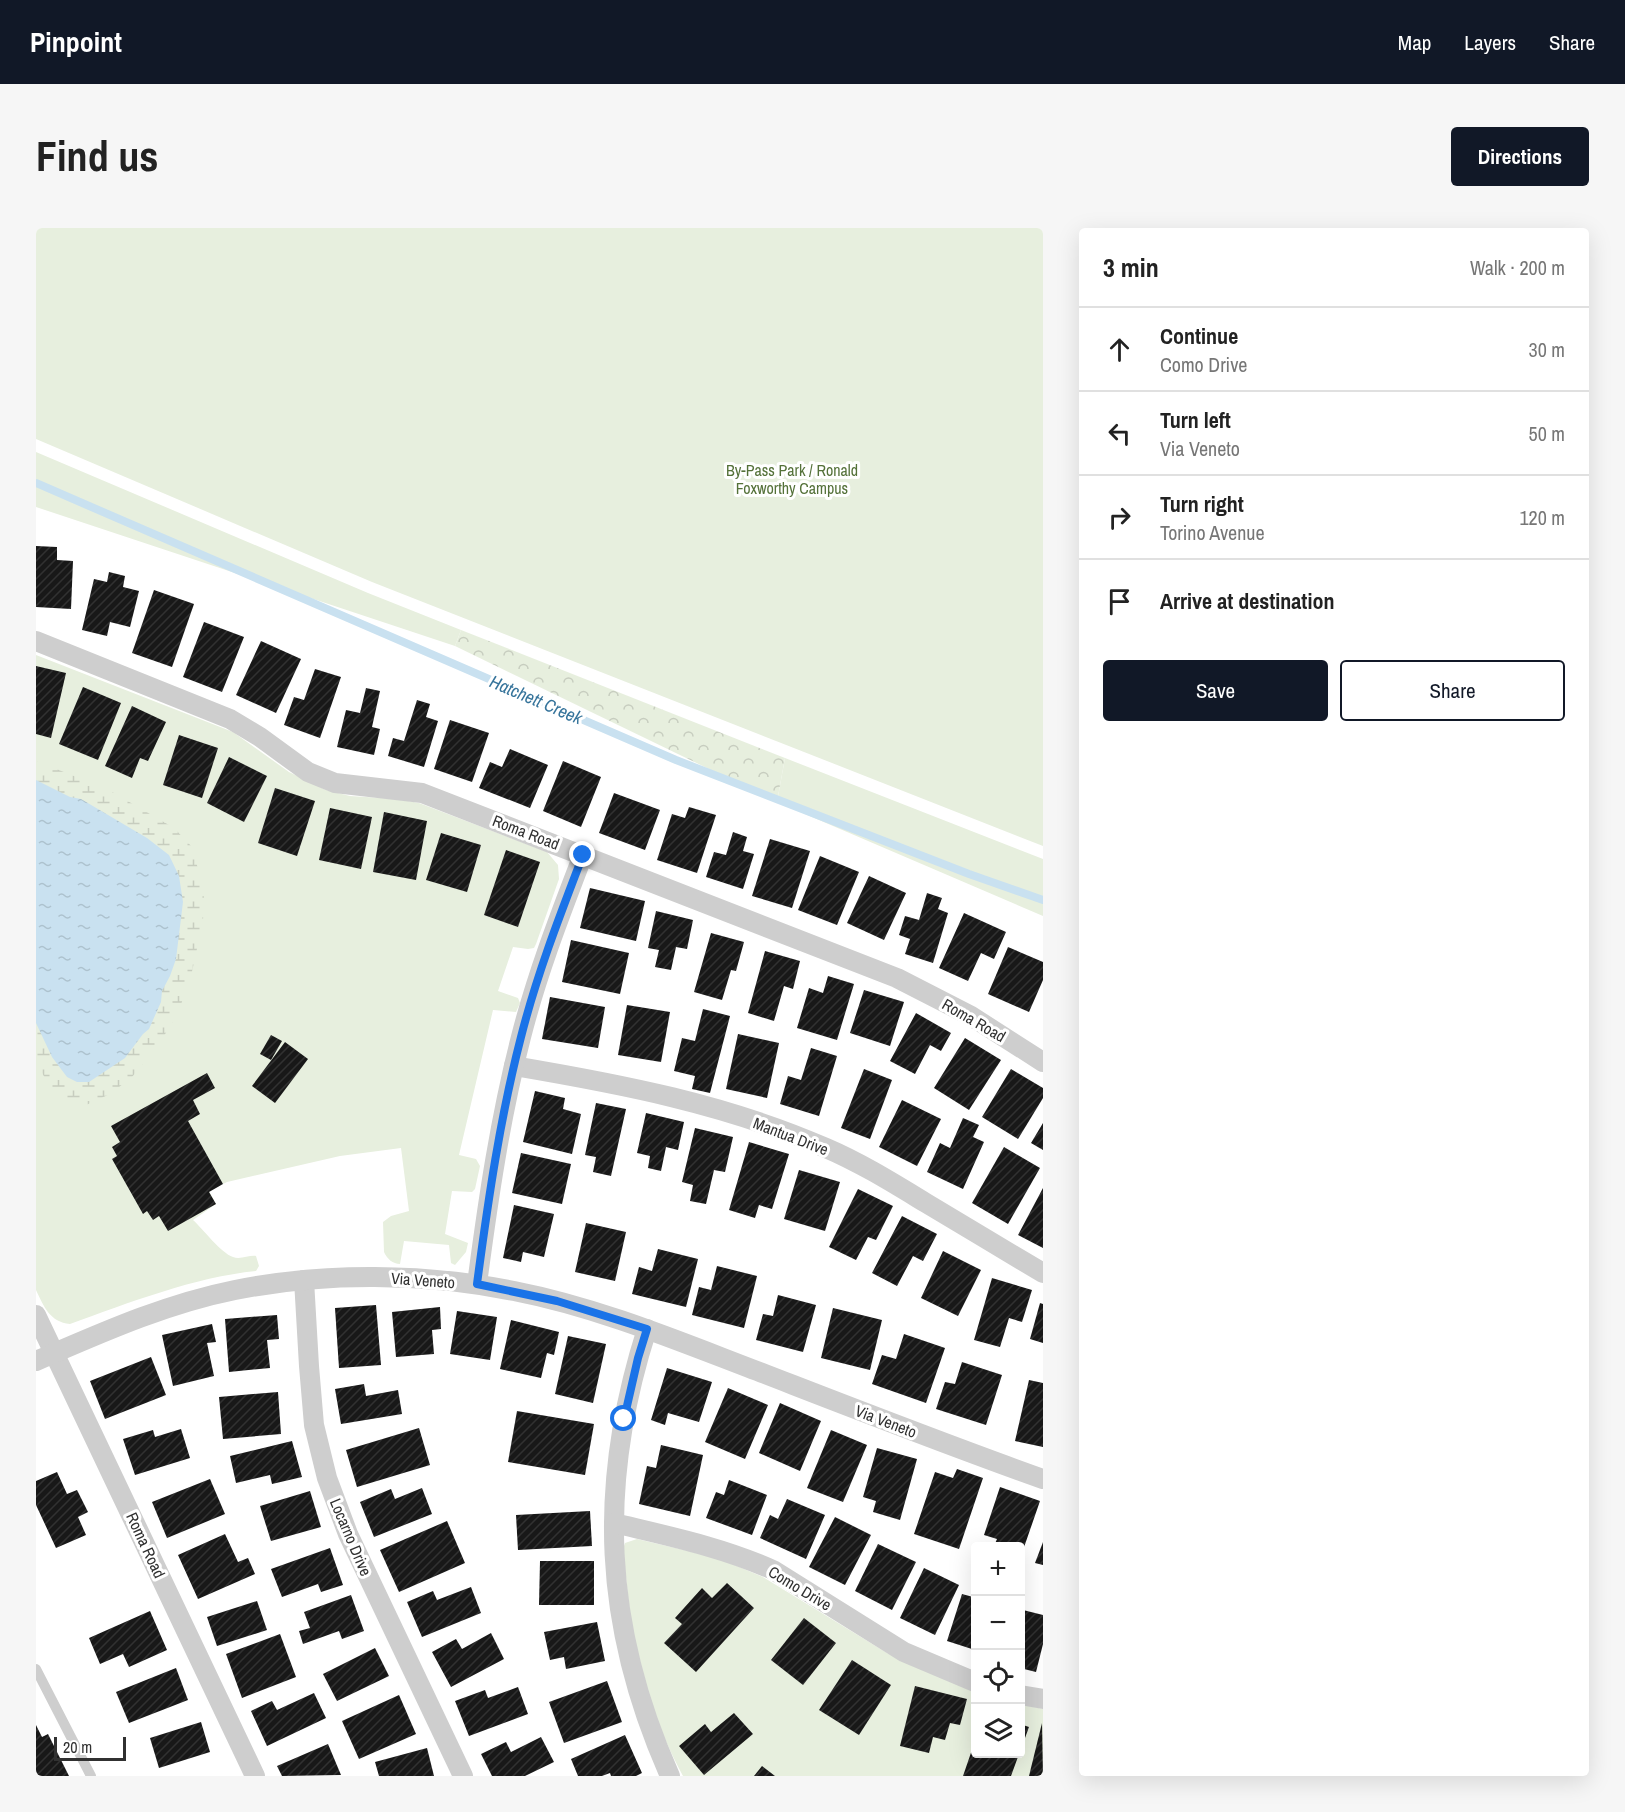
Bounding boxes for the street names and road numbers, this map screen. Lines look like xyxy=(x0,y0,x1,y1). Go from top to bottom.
street label: Roma Road xyxy=(489,809,563,855)
street label: Roma Road xyxy=(938,993,1010,1047)
street label: Mantua Drive xyxy=(750,1112,832,1160)
street label: Via Veneto xyxy=(390,1267,456,1293)
street label: Via Veneto xyxy=(852,1399,920,1443)
street label: Locarno Drive xyxy=(325,1495,377,1579)
street label: Roma Road xyxy=(121,1509,171,1581)
street label: Como Drive xyxy=(764,1561,836,1615)

